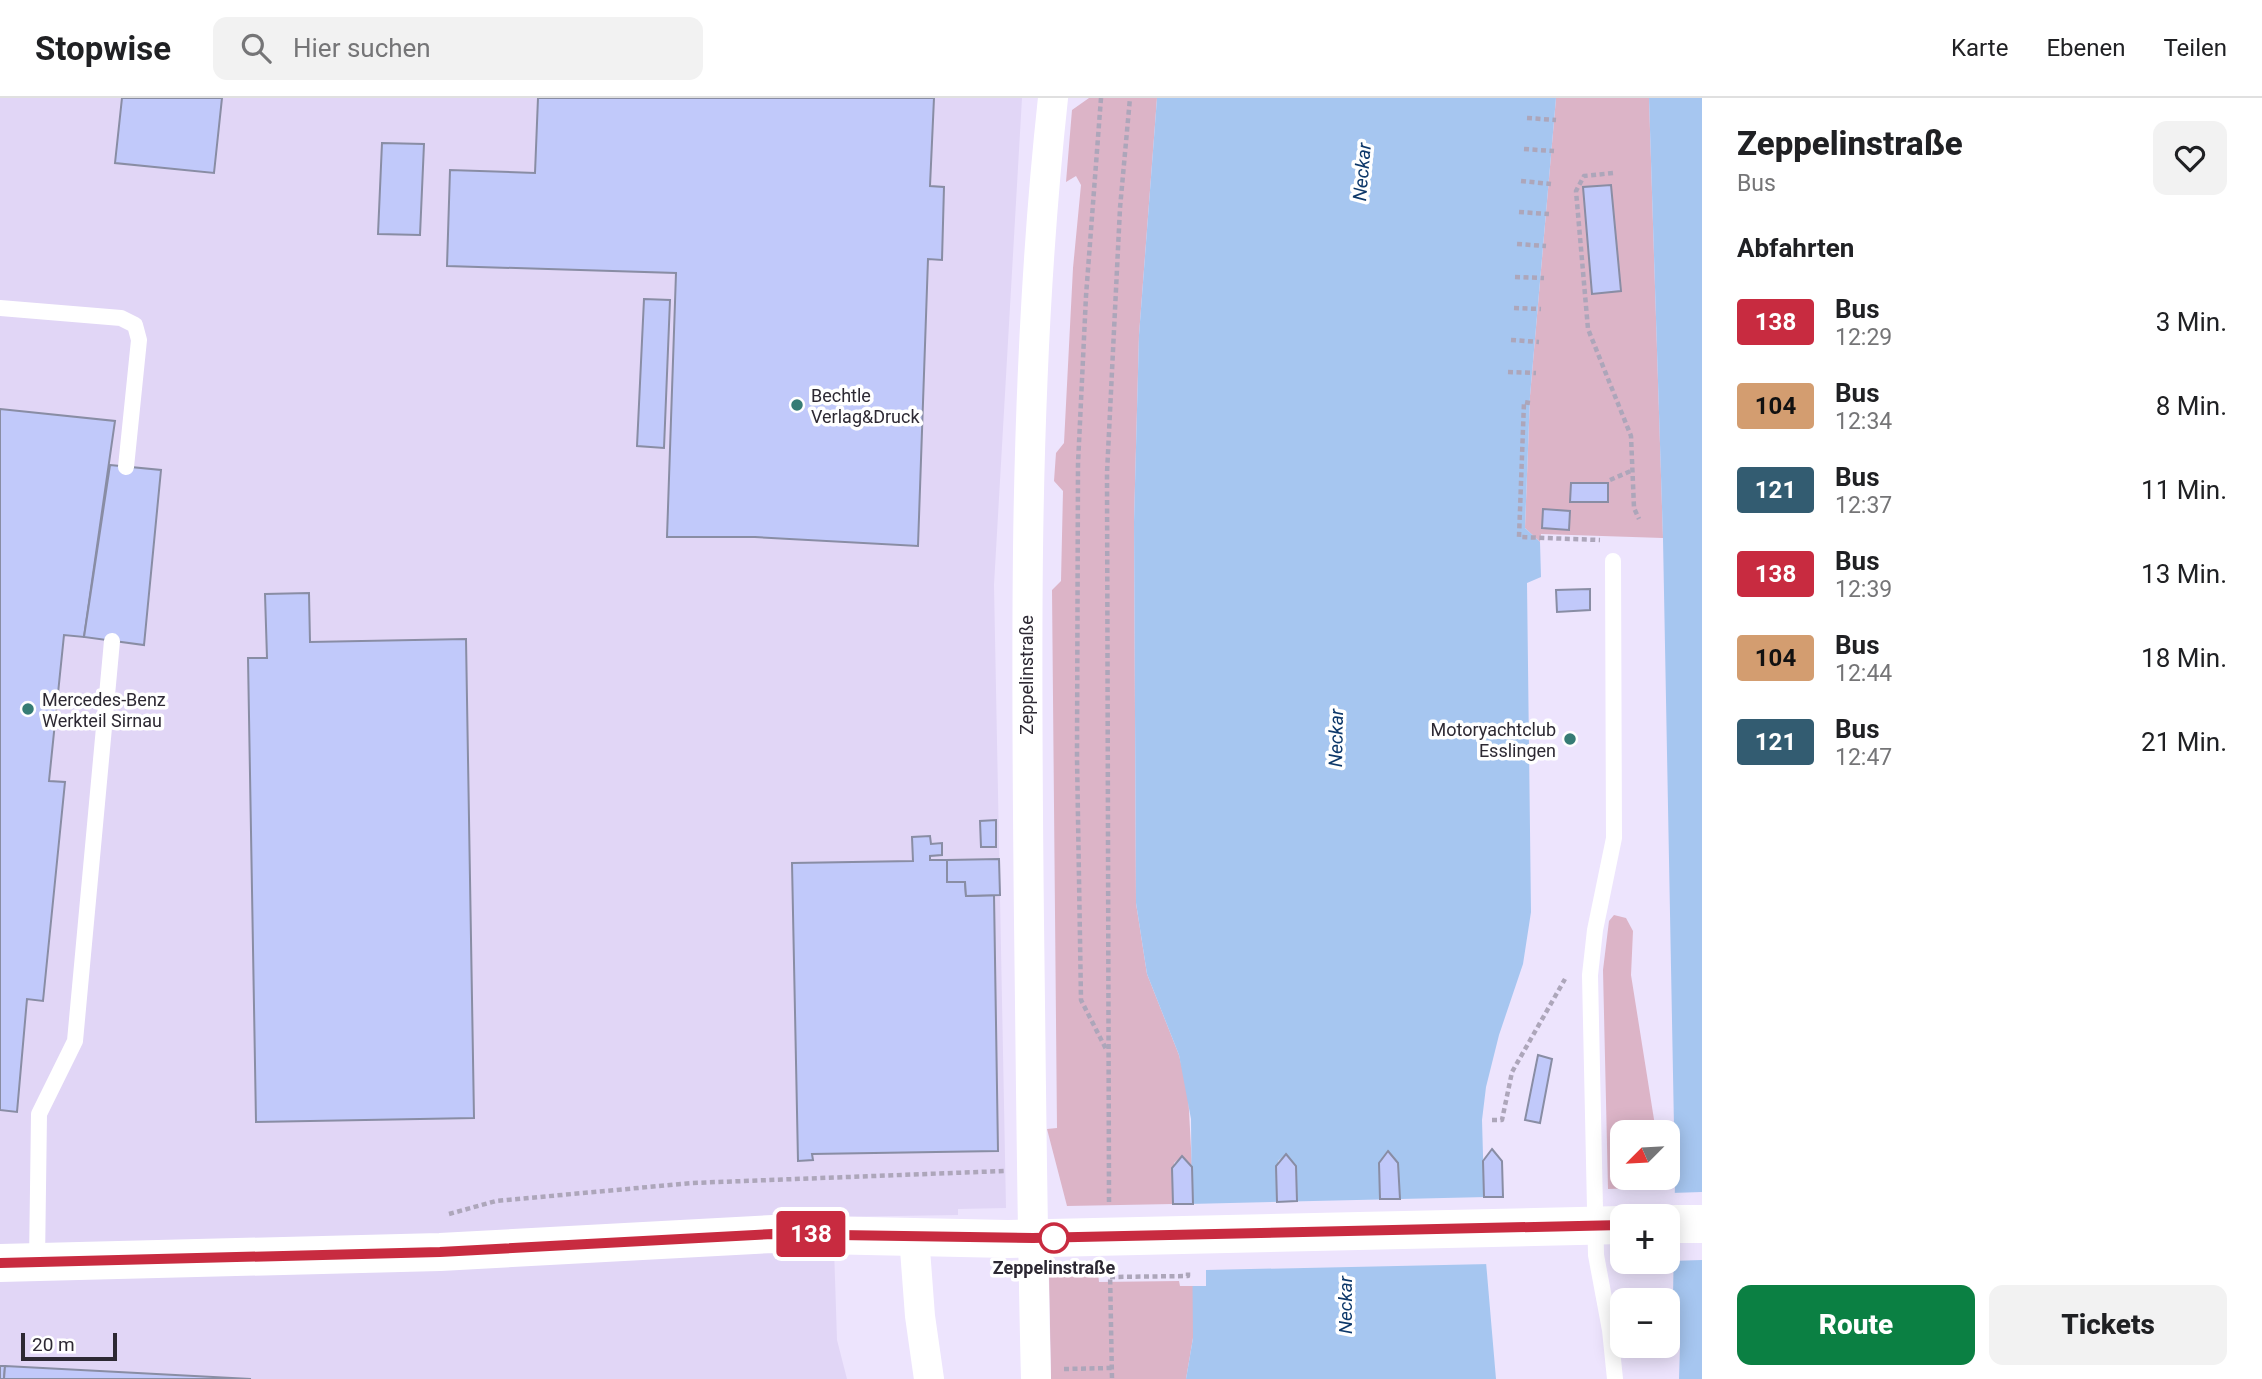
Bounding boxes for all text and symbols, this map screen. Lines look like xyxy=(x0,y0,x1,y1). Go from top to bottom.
search box xyxy=(213,17,703,80)
text: Stopwise xyxy=(35,29,171,68)
icon: search xyxy=(237,29,275,67)
text: Hier suchen xyxy=(293,33,431,63)
text: Karte xyxy=(1951,34,2008,62)
text: Ebenen xyxy=(2046,34,2125,62)
text: Teilen xyxy=(2163,34,2227,62)
button: heart xyxy=(2153,121,2227,195)
text: Zeppelinstraße xyxy=(1737,124,1963,163)
water label: Neckar xyxy=(1348,141,1376,202)
text: Bus xyxy=(1737,170,1776,197)
text: Abfahrten xyxy=(1737,233,1854,263)
text: Bus xyxy=(1835,294,1880,324)
text: 3 Min. xyxy=(2156,307,2227,337)
text: 138 xyxy=(1755,308,1796,336)
text: 12:29 xyxy=(1835,324,1892,351)
text: Bus xyxy=(1835,378,1880,408)
place label: Bechtle Verlag&Druck xyxy=(811,385,920,427)
text: 8 Min. xyxy=(2156,391,2227,421)
text: 104 xyxy=(1755,392,1796,420)
marker: Bechtle Verlag&Druck xyxy=(789,397,805,413)
text: 12:34 xyxy=(1835,408,1892,435)
text: Bus xyxy=(1835,462,1880,492)
text: 11 Min. xyxy=(2141,475,2227,505)
text: 121 xyxy=(1755,476,1796,504)
text: 12:37 xyxy=(1835,492,1892,519)
text: Bus xyxy=(1835,546,1880,576)
text: 13 Min. xyxy=(2141,559,2227,589)
text: 138 xyxy=(1755,560,1796,588)
text: 12:39 xyxy=(1835,576,1892,603)
street label: Zeppelinstraße xyxy=(1016,615,1037,735)
text: Bus xyxy=(1835,630,1880,660)
text: 18 Min. xyxy=(2141,643,2227,673)
text: 104 xyxy=(1755,644,1796,672)
text: 12:44 xyxy=(1835,660,1892,687)
place label: Mercedes-Benz Werkteil Sirnau xyxy=(42,689,166,731)
marker: Mercedes-Benz Werkteil Sirnau xyxy=(20,701,36,717)
water label: Neckar xyxy=(1324,708,1348,767)
text: Bus xyxy=(1835,714,1880,744)
place label: Motoryachtclub Esslingen xyxy=(1431,719,1556,761)
text: 21 Min. xyxy=(2141,727,2227,757)
text: 121 xyxy=(1755,728,1796,756)
marker: Motoryachtclub Esslingen xyxy=(1562,731,1578,747)
text: 12:47 xyxy=(1835,744,1892,771)
north arrow xyxy=(1610,1120,1680,1190)
map controls xyxy=(1610,1120,1680,1358)
button: + xyxy=(1610,1204,1680,1274)
line badge: 138 xyxy=(771,1211,851,1257)
text: 138 xyxy=(790,1220,832,1248)
marker: Zeppelinstraße xyxy=(1039,1223,1069,1253)
place label: Zeppelinstraße xyxy=(993,1257,1115,1278)
water label: Neckar xyxy=(1334,1275,1357,1334)
button: Route xyxy=(1737,1285,1975,1365)
button: Tickets xyxy=(1989,1285,2227,1365)
button: − xyxy=(1610,1288,1680,1358)
scale bar xyxy=(21,1330,117,1362)
text: 20 m xyxy=(32,1333,75,1356)

